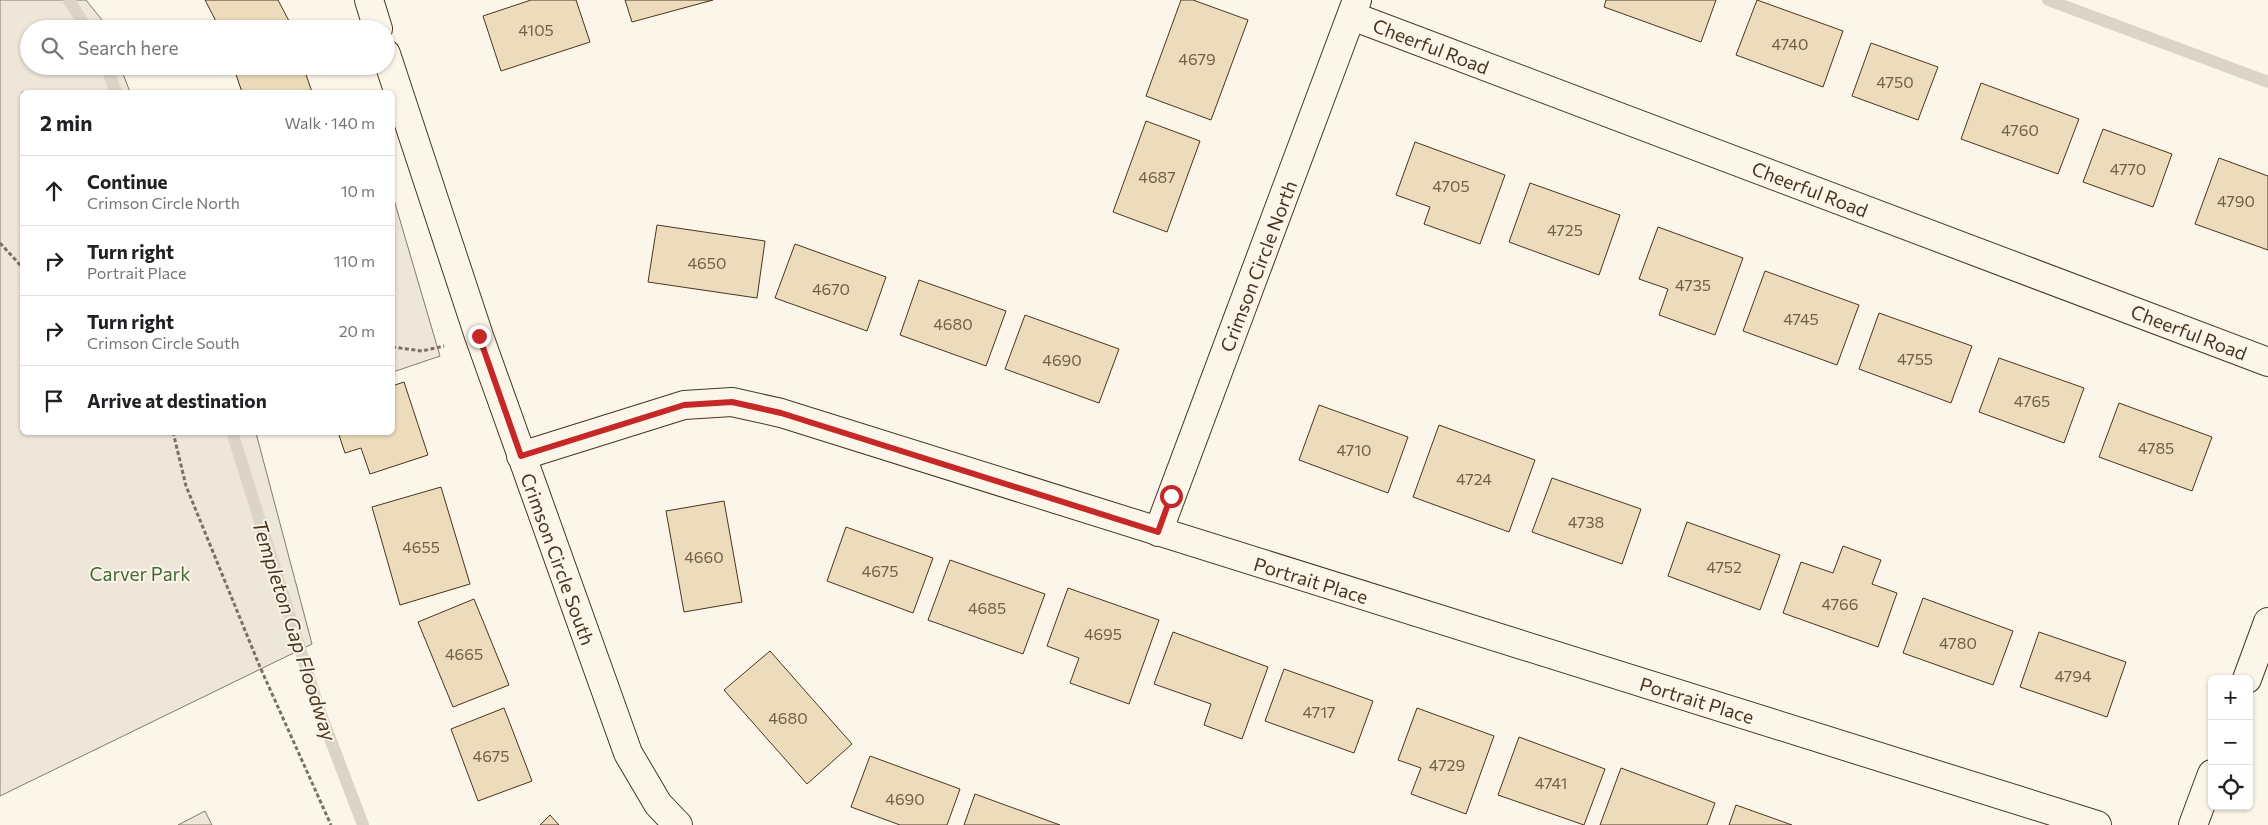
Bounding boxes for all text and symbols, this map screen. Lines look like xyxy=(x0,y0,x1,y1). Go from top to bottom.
street label: Cheerful Road xyxy=(1370,13,1492,79)
search box xyxy=(20,20,395,75)
house number: 4105 xyxy=(518,20,554,39)
icon: search xyxy=(38,34,66,62)
house number: 4740 xyxy=(1772,34,1808,53)
text: Search here xyxy=(78,36,178,59)
house number: 4679 xyxy=(1178,49,1216,68)
house number: 4750 xyxy=(1876,72,1914,91)
text: 2 min xyxy=(40,110,92,135)
text: Walk · 140 m xyxy=(285,113,375,132)
house number: 4760 xyxy=(2001,120,2039,139)
street label: Cheerful Road xyxy=(1749,156,1871,222)
house number: 4770 xyxy=(2110,159,2146,178)
house number: 4687 xyxy=(1138,167,1176,186)
text: Continue xyxy=(87,170,167,193)
house number: 4705 xyxy=(1432,176,1470,195)
icon: ahead xyxy=(40,177,68,205)
street label: Crimson Circle North xyxy=(1215,177,1301,355)
text: 10 m xyxy=(341,181,375,200)
house number: 4790 xyxy=(2217,191,2255,210)
text: Crimson Circle North xyxy=(87,193,240,212)
house number: 4725 xyxy=(1547,220,1583,239)
text: Turn right xyxy=(87,240,174,263)
icon: right xyxy=(40,247,68,275)
text: 110 m xyxy=(334,251,375,270)
house number: 4650 xyxy=(688,253,726,272)
text: Portrait Place xyxy=(87,263,186,282)
house number: 4735 xyxy=(1675,275,1711,294)
house number: 4670 xyxy=(812,279,850,298)
street label: Cheerful Road xyxy=(2128,299,2250,365)
house number: 4745 xyxy=(1783,309,1819,328)
text: Turn right xyxy=(87,310,174,333)
house number: 4680 xyxy=(933,314,973,333)
icon: right xyxy=(40,317,68,345)
text: 20 m xyxy=(339,321,375,340)
route end xyxy=(468,325,491,348)
text: Crimson Circle South xyxy=(87,333,240,352)
house number: 4755 xyxy=(1897,349,1933,368)
house number: 4690 xyxy=(1042,350,1082,369)
icon: arrive xyxy=(40,387,68,415)
text: Arrive at destination xyxy=(87,389,267,412)
house number: 4765 xyxy=(2014,391,2050,410)
house number: 4785 xyxy=(2138,438,2174,457)
house number: 4710 xyxy=(1336,440,1372,459)
house number: 4724 xyxy=(1456,469,1492,488)
street label: Crimson Circle South xyxy=(516,470,600,648)
route start xyxy=(1160,485,1183,508)
house number: 4738 xyxy=(1568,512,1604,531)
water label: Templeton Gap Floodway xyxy=(248,516,342,744)
house number: 4655 xyxy=(402,537,440,556)
house number: 4660 xyxy=(684,547,724,566)
street label: Portrait Place xyxy=(1251,552,1371,608)
house number: 4752 xyxy=(1706,557,1742,576)
house number: 4675 xyxy=(862,561,898,580)
park label: Carver Park xyxy=(90,562,190,585)
house number: 4766 xyxy=(1821,594,1859,613)
house number: 4685 xyxy=(968,598,1006,617)
house number: 4695 xyxy=(1084,624,1122,643)
house number: 4780 xyxy=(1939,633,1977,652)
house number: 4665 xyxy=(445,644,483,663)
house number: 4794 xyxy=(2055,666,2092,685)
street label: Portrait Place xyxy=(1637,672,1757,728)
map controls xyxy=(2208,675,2253,810)
button: + xyxy=(2208,675,2253,720)
house number: 4717 xyxy=(1302,702,1336,721)
house number: 4680 xyxy=(768,708,808,727)
button: − xyxy=(2208,720,2253,765)
house number: 4675 xyxy=(473,746,509,765)
house number: 4729 xyxy=(1429,755,1465,774)
button: locate xyxy=(2208,765,2253,810)
house number: 4741 xyxy=(1535,773,1567,792)
house number: 4690 xyxy=(885,789,925,808)

